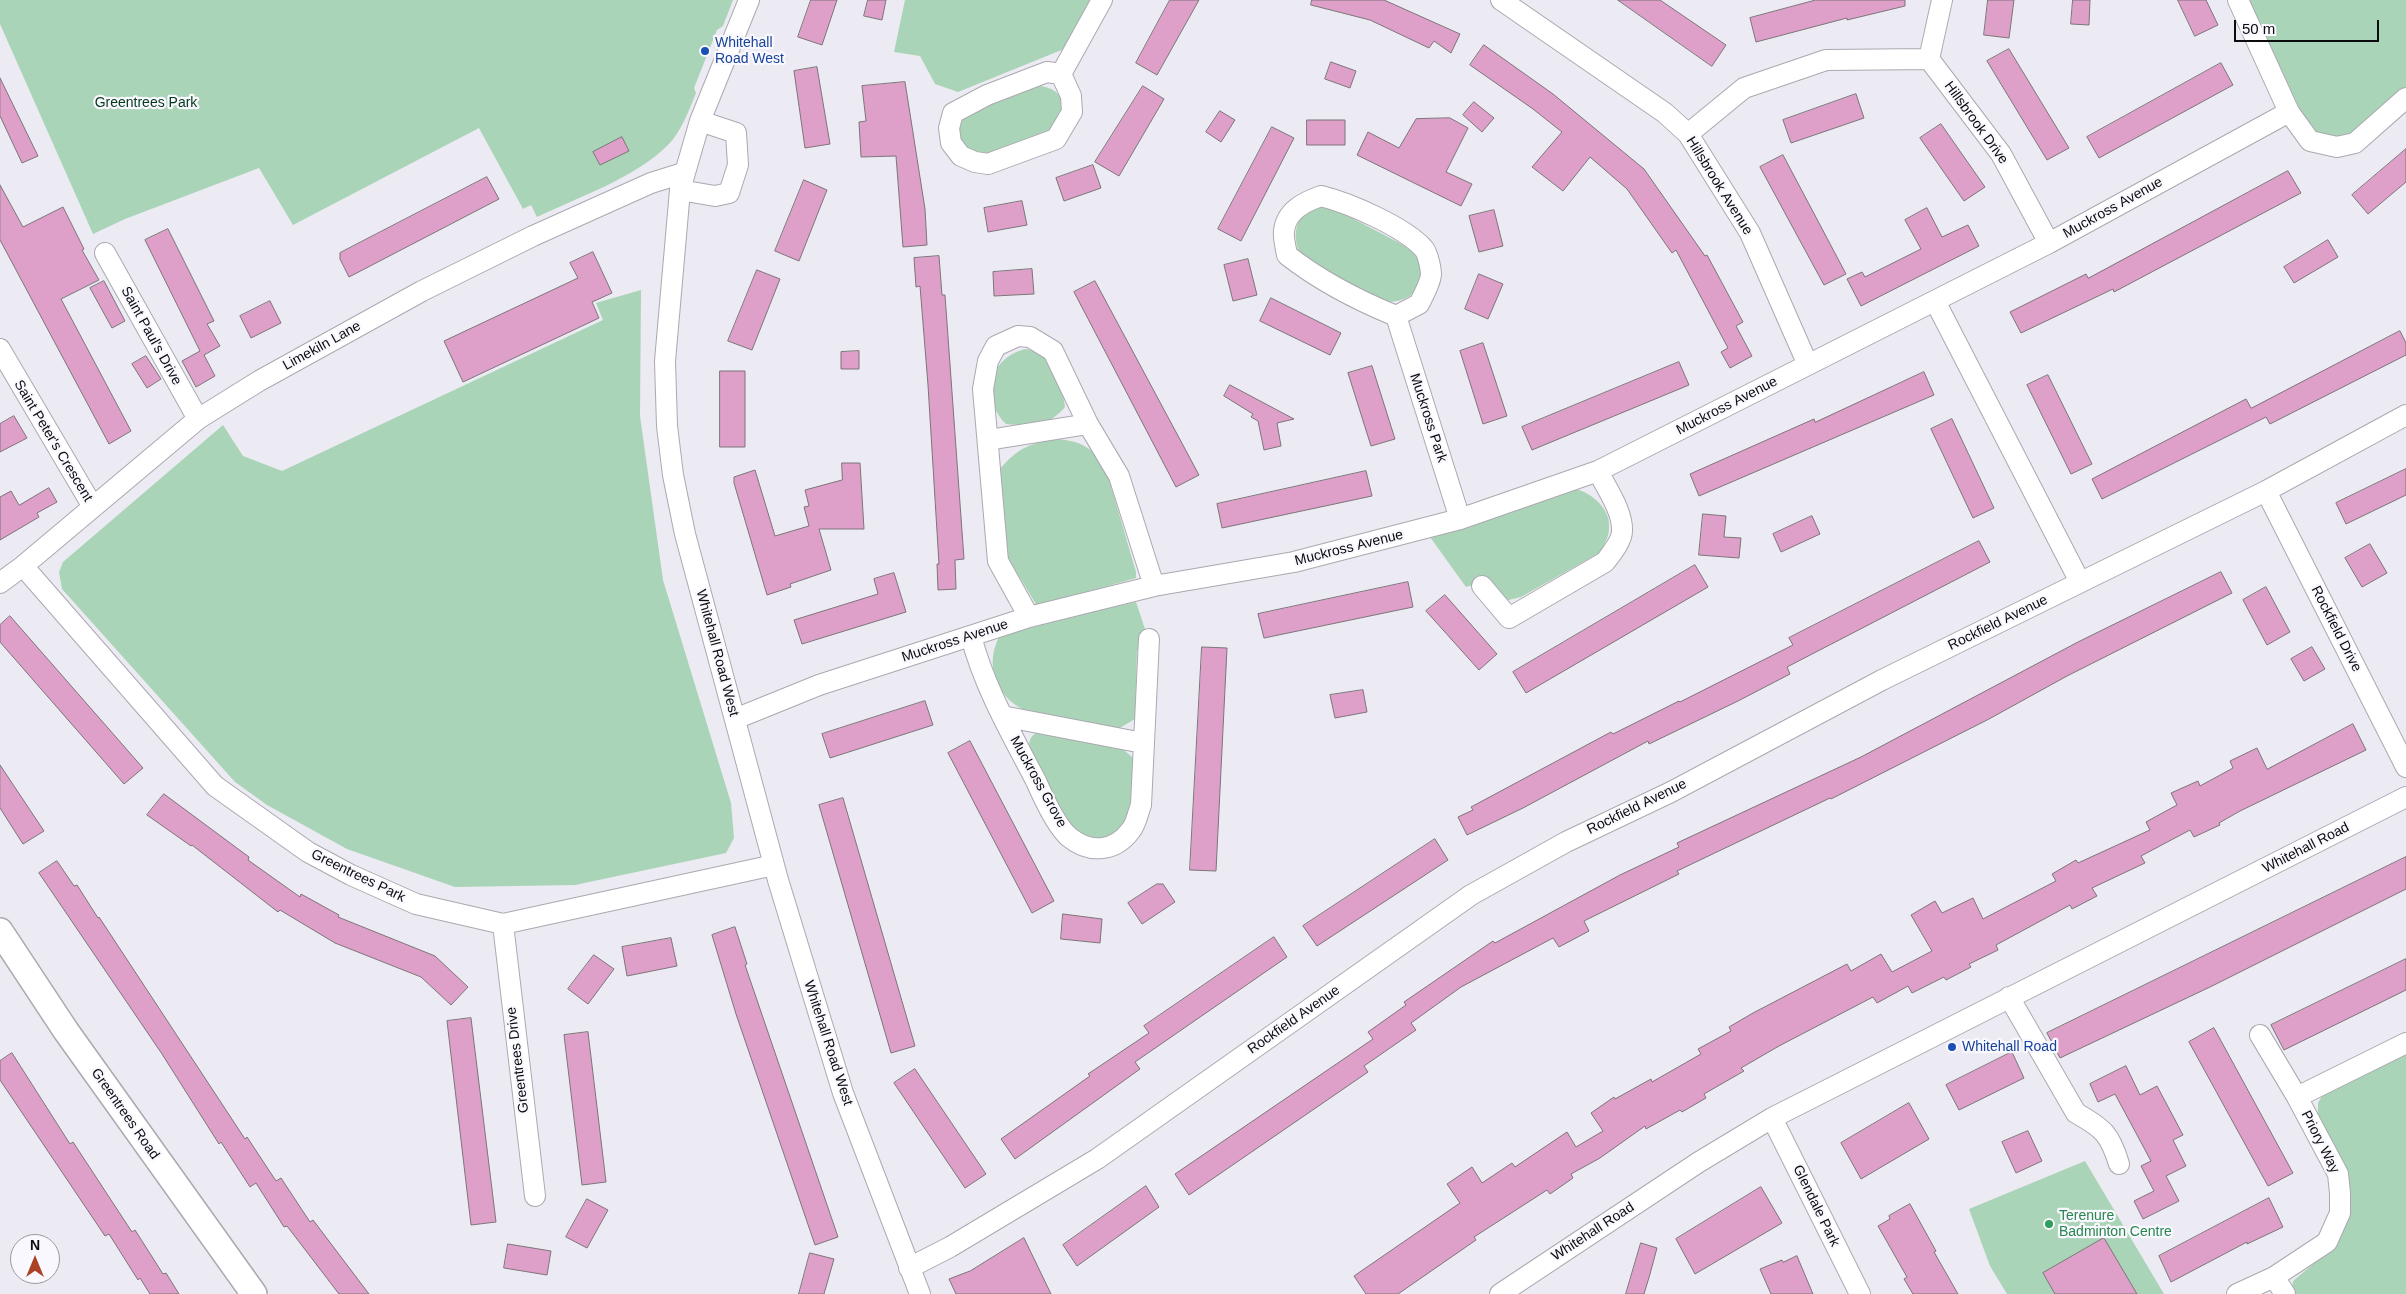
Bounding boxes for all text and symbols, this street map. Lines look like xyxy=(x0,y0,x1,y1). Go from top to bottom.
scale bar xyxy=(2236,10,2381,42)
text: 50 m xyxy=(2242,20,2275,37)
place label: Whitehall Road West xyxy=(715,35,784,68)
marker: Whitehall Road West xyxy=(699,45,711,57)
street label: Hillsbrook Drive xyxy=(1940,78,2012,168)
park label: Greentrees Park xyxy=(95,95,197,111)
street label: Hillsbrook Avenue xyxy=(1682,134,1756,238)
street label: Muckross Avenue xyxy=(2060,174,2166,242)
street label: Saint Paul's Drive xyxy=(117,284,185,388)
street label: Limekiln Lane xyxy=(280,318,364,374)
street label: Muckross Park xyxy=(1406,371,1450,465)
street label: Muckross Avenue xyxy=(1674,373,1780,439)
street label: Saint Peter's Crescent xyxy=(10,377,96,505)
street label: Muckross Avenue xyxy=(1293,526,1405,570)
street label: Rockfield Drive xyxy=(2307,583,2365,675)
street label: Whitehall Road West xyxy=(692,588,742,718)
street label: Rockfield Avenue xyxy=(1945,592,2051,654)
street label: Muckross Avenue xyxy=(900,616,1010,666)
street label: Muckross Grove xyxy=(1006,733,1070,831)
street label: Rockfield Avenue xyxy=(1584,776,1690,838)
street label: Whitehall Road xyxy=(2260,819,2352,877)
street label: Greentrees Park xyxy=(308,846,408,906)
street label: Whitehall Road West xyxy=(800,978,856,1108)
street label: Rockfield Avenue xyxy=(1245,982,1343,1058)
street label: Greentrees Drive xyxy=(503,1006,533,1114)
place label: Whitehall Road xyxy=(1962,1039,2057,1055)
marker: Whitehall Road xyxy=(1946,1041,1958,1053)
street label: Greentrees Road xyxy=(87,1065,163,1163)
street label: Priory Way xyxy=(2297,1108,2343,1176)
street label: Glendale Park xyxy=(1789,1162,1843,1250)
street label: Whitehall Road xyxy=(1549,1199,1637,1265)
place label: Terenure Badminton Centre xyxy=(2059,1208,2172,1240)
marker: Terenure Badminton Centre xyxy=(2043,1218,2055,1230)
north arrow xyxy=(10,1234,60,1284)
text: N xyxy=(30,1237,40,1253)

